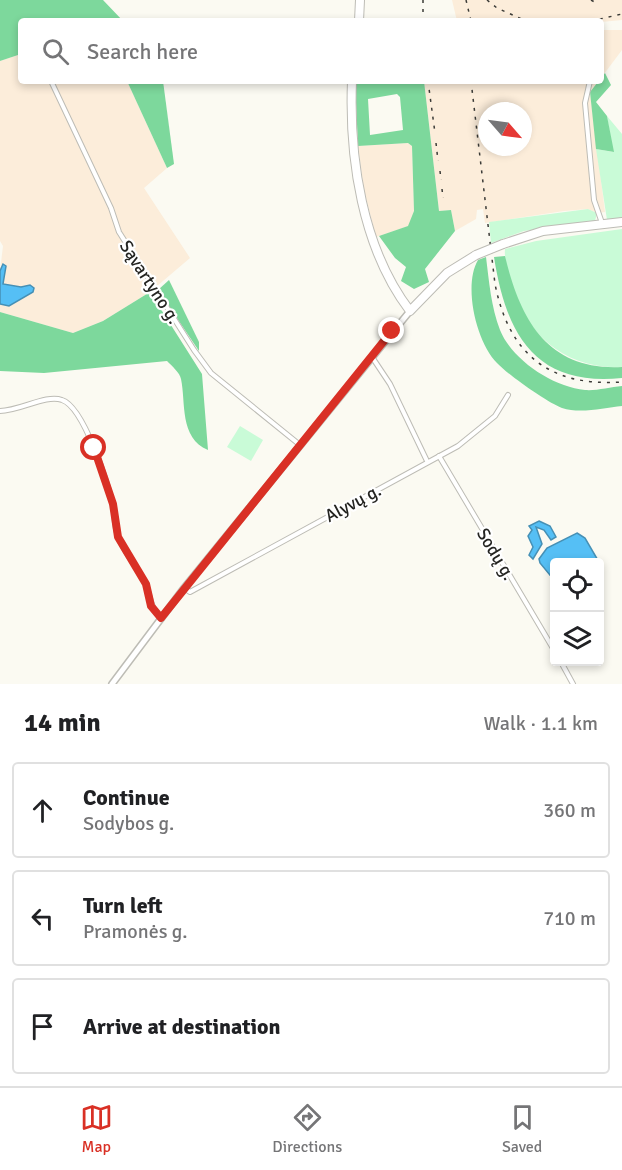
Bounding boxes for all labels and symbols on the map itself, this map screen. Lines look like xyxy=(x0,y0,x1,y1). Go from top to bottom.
north arrow xyxy=(478,102,532,156)
street label: Sąvartyno g. xyxy=(115,236,185,328)
route end xyxy=(378,317,404,343)
route start xyxy=(80,434,106,460)
street label: Alyvų g. xyxy=(321,479,385,527)
street label: Sodų g. xyxy=(472,524,520,584)

